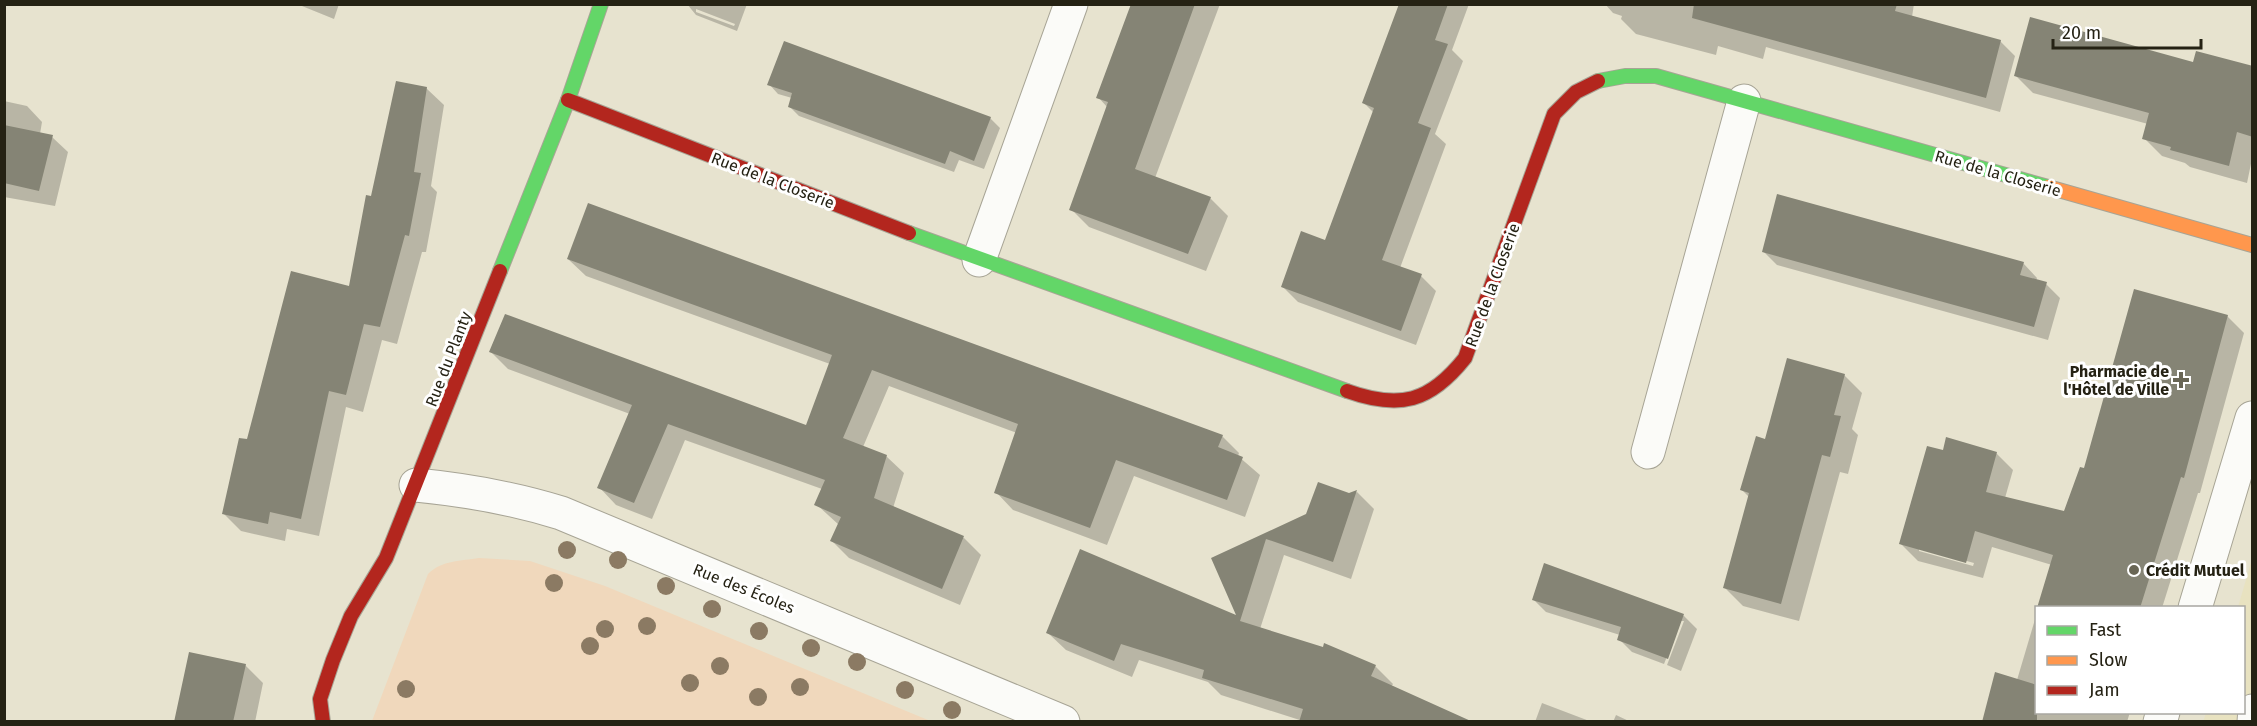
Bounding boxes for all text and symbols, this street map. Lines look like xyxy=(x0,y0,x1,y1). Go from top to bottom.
scale bar xyxy=(2053,12,2202,50)
text: 20 m xyxy=(2062,22,2101,44)
street label: Rue de la Closerie xyxy=(1933,146,2063,201)
street label: Rue de la Closerie xyxy=(709,148,837,213)
street label: Rue de la Closerie xyxy=(1461,221,1524,350)
street label: Rue du Planty xyxy=(422,309,475,409)
place label: Pharmacie de l'Hôtel de Ville xyxy=(2063,362,2169,399)
marker: Pharmacie de l'Hôtel de Ville xyxy=(2174,373,2188,387)
street label: Rue des Écoles xyxy=(690,559,798,617)
place label: Crédit Mutuel xyxy=(2146,561,2245,580)
marker: Crédit Mutuel xyxy=(2127,563,2141,577)
legend xyxy=(2035,606,2245,714)
text: Fast xyxy=(2089,619,2122,641)
text: Slow xyxy=(2089,649,2128,671)
text: Jam xyxy=(2089,679,2120,701)

